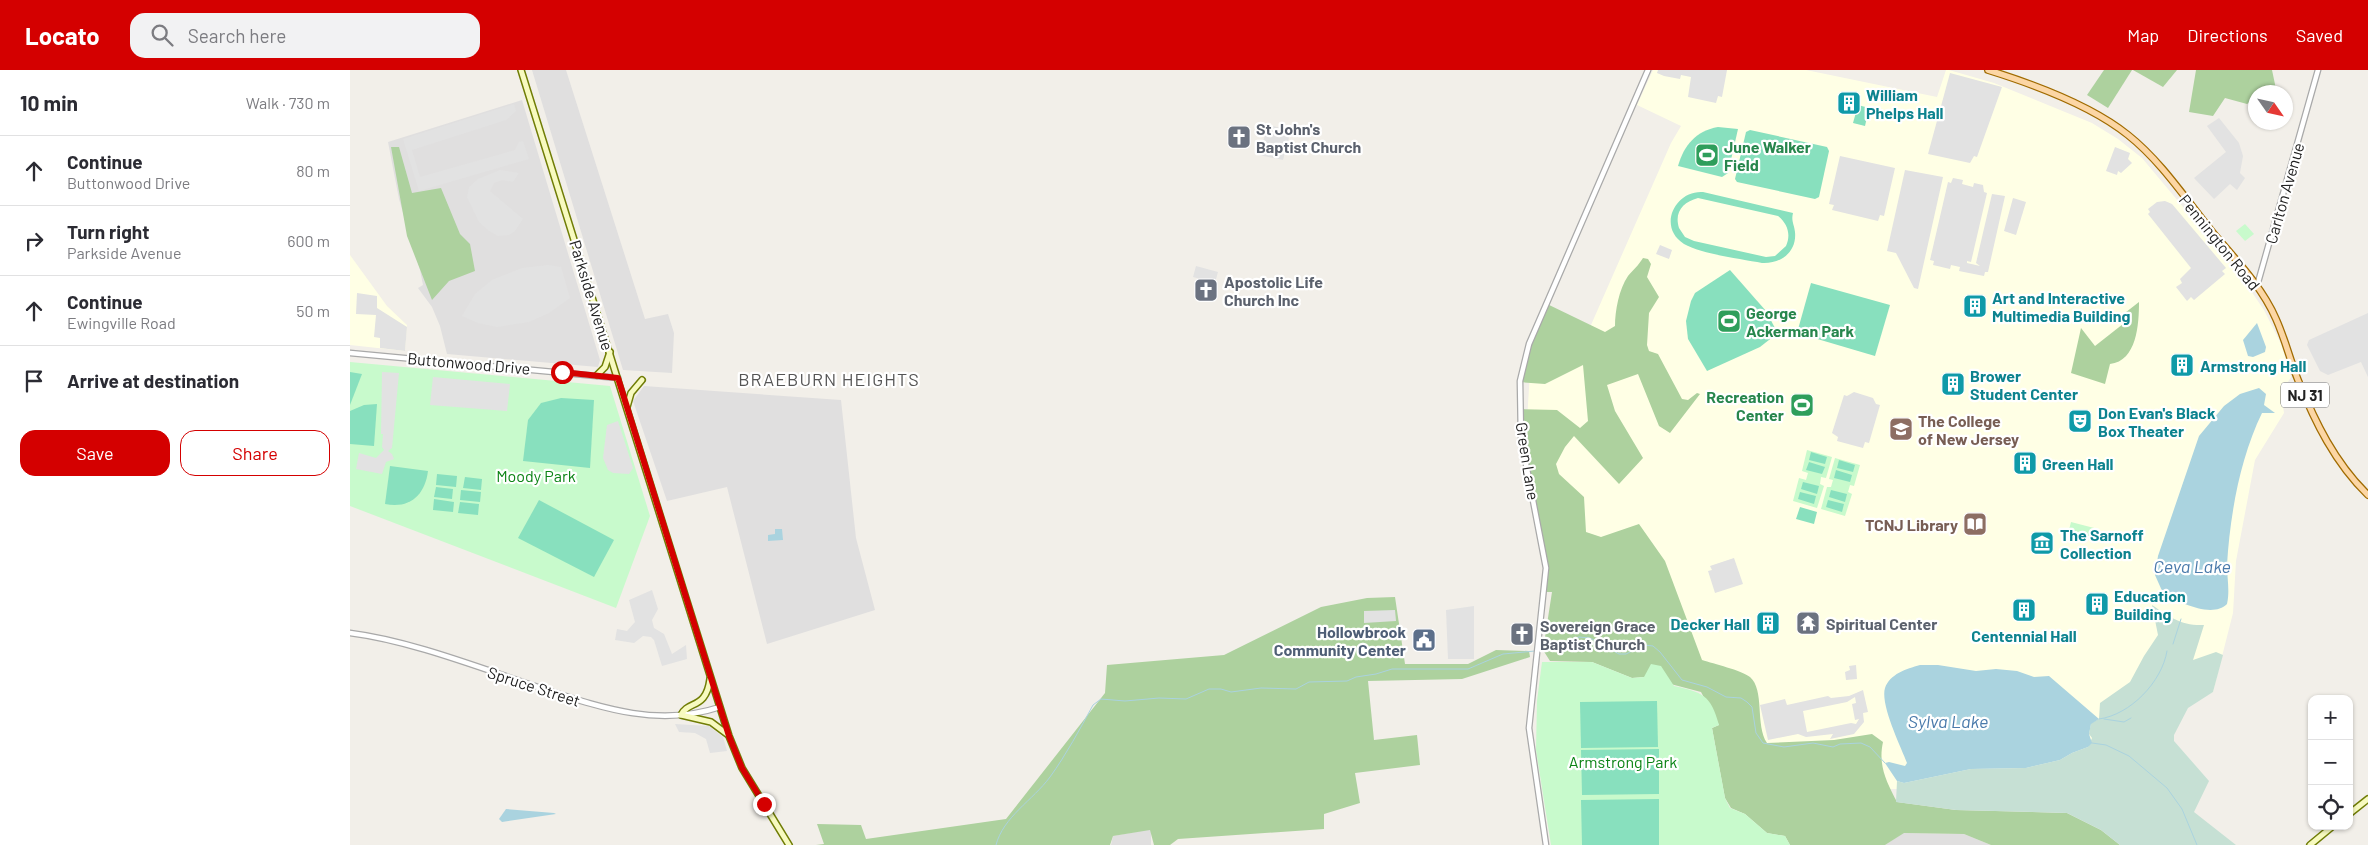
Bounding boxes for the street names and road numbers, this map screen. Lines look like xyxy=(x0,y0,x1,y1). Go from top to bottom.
street label: Carlton Avenue xyxy=(2260,140,2308,246)
street label: Pennington Road xyxy=(2176,190,2264,294)
street label: Parkside Avenue xyxy=(566,237,618,353)
street label: Buttonwood Drive xyxy=(407,348,531,378)
road number: NJ 31 xyxy=(2281,382,2329,408)
street label: Green Lane xyxy=(1512,421,1544,501)
street label: Spruce Street xyxy=(485,662,583,710)

